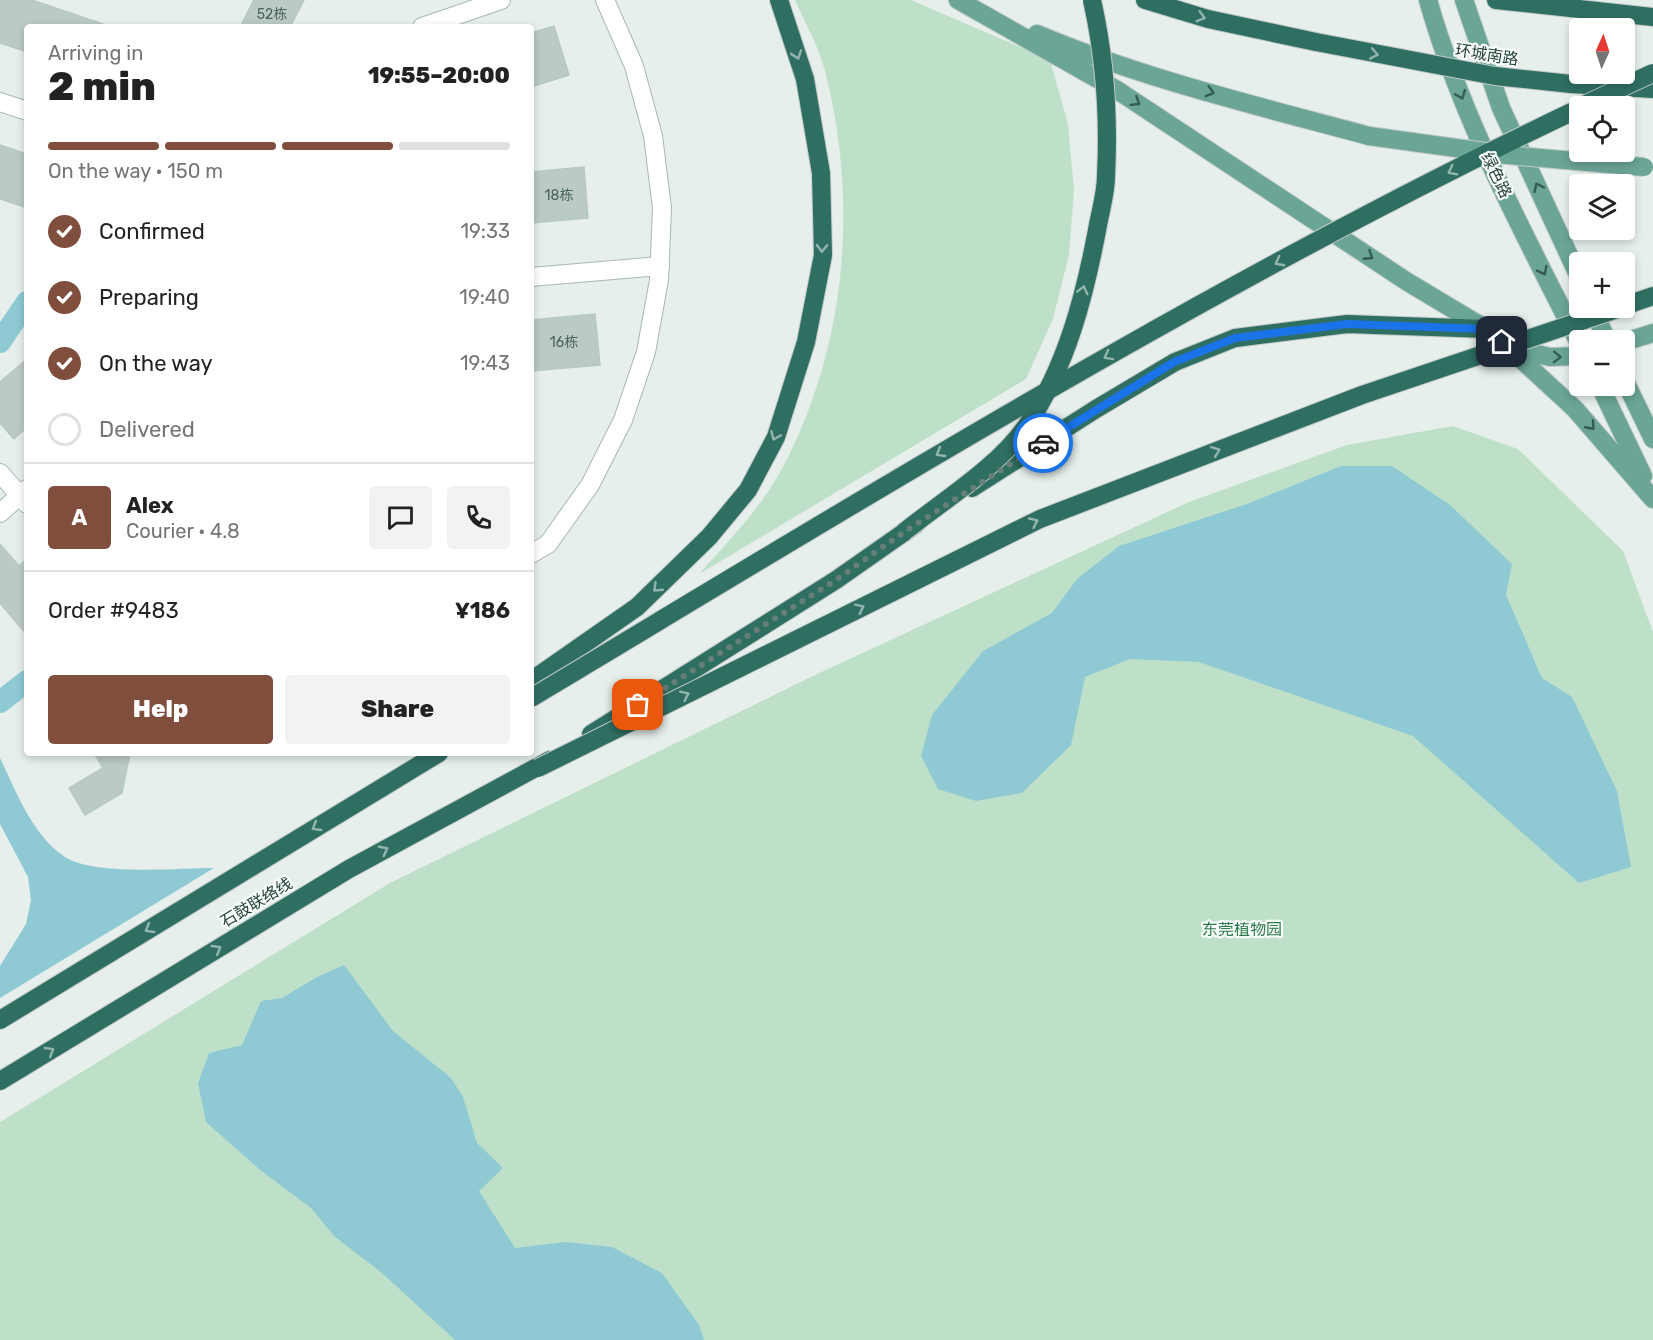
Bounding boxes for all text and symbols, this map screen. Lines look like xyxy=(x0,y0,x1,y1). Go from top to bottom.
house number: 52栋 xyxy=(257,6,287,23)
one-way arrow xyxy=(1195,10,1206,22)
north arrow xyxy=(1569,18,1635,84)
map controls xyxy=(1569,18,1635,396)
street label: 环城南路 xyxy=(1454,40,1520,69)
text: Arriving in xyxy=(48,41,143,65)
one-way arrow xyxy=(1368,47,1378,60)
one-way arrow xyxy=(790,49,803,60)
text: 19:55–20:00 xyxy=(368,62,510,89)
text: 2 min xyxy=(48,64,156,110)
one-way arrow xyxy=(1204,85,1215,97)
one-way arrow xyxy=(1453,89,1466,100)
one-way arrow xyxy=(1129,95,1140,106)
button: locate xyxy=(1569,96,1635,162)
street label: 绿色路 xyxy=(1477,149,1516,201)
text: On the way · 150 m xyxy=(48,159,223,183)
one-way arrow xyxy=(1447,164,1458,176)
button: layers xyxy=(1569,174,1635,240)
one-way arrow xyxy=(1533,183,1545,194)
house number: 18栋 xyxy=(545,187,573,204)
icon: check xyxy=(48,215,81,248)
text: Confirmed xyxy=(99,218,205,245)
text: 19:33 xyxy=(460,219,510,243)
one-way arrow xyxy=(816,243,828,252)
one-way arrow xyxy=(1362,249,1373,260)
button: + xyxy=(1569,252,1635,318)
one-way arrow xyxy=(1275,255,1285,266)
one-way arrow xyxy=(1536,265,1548,276)
icon: check xyxy=(48,281,81,314)
text: Preparing xyxy=(99,284,199,311)
text: 19:40 xyxy=(459,285,510,309)
one-way arrow xyxy=(1076,286,1089,296)
pin xyxy=(1476,316,1527,367)
icon: home xyxy=(1485,325,1518,358)
button: − xyxy=(1569,330,1635,396)
house number: 16栋 xyxy=(550,334,578,351)
icon: check xyxy=(48,347,81,380)
one-way arrow xyxy=(1104,348,1114,360)
text: On the way xyxy=(99,350,213,377)
text: 19:43 xyxy=(460,351,510,375)
one-way arrow xyxy=(1553,351,1562,364)
courier xyxy=(1013,413,1073,473)
text: Delivered xyxy=(99,416,195,443)
one-way arrow xyxy=(1583,419,1594,430)
icon: car xyxy=(1027,427,1060,460)
one-way arrow xyxy=(770,430,782,441)
one-way arrow xyxy=(935,446,946,457)
one-way arrow xyxy=(1210,446,1221,458)
button: chat xyxy=(369,486,432,549)
button: phone xyxy=(447,486,510,549)
text: Alex xyxy=(126,492,174,519)
text: A xyxy=(72,504,87,531)
one-way arrow xyxy=(1028,517,1039,529)
text: Courier · 4.8 xyxy=(126,519,240,543)
one-way arrow xyxy=(653,581,664,592)
text: Order #9483 xyxy=(48,597,179,624)
text: ¥186 xyxy=(455,597,510,624)
one-way arrow xyxy=(853,604,864,616)
button: Help xyxy=(48,675,273,744)
button: Share xyxy=(285,675,510,744)
pin xyxy=(612,679,663,730)
icon: bag xyxy=(621,688,654,721)
one-way arrow xyxy=(678,691,689,702)
one-way arrow xyxy=(311,820,322,831)
one-way arrow xyxy=(378,846,389,857)
street label: 石鼓联络线 xyxy=(217,874,295,931)
park label: 东莞植物园 xyxy=(1202,920,1282,939)
one-way arrow xyxy=(145,922,155,933)
one-way arrow xyxy=(211,945,221,957)
one-way arrow xyxy=(44,1046,54,1058)

